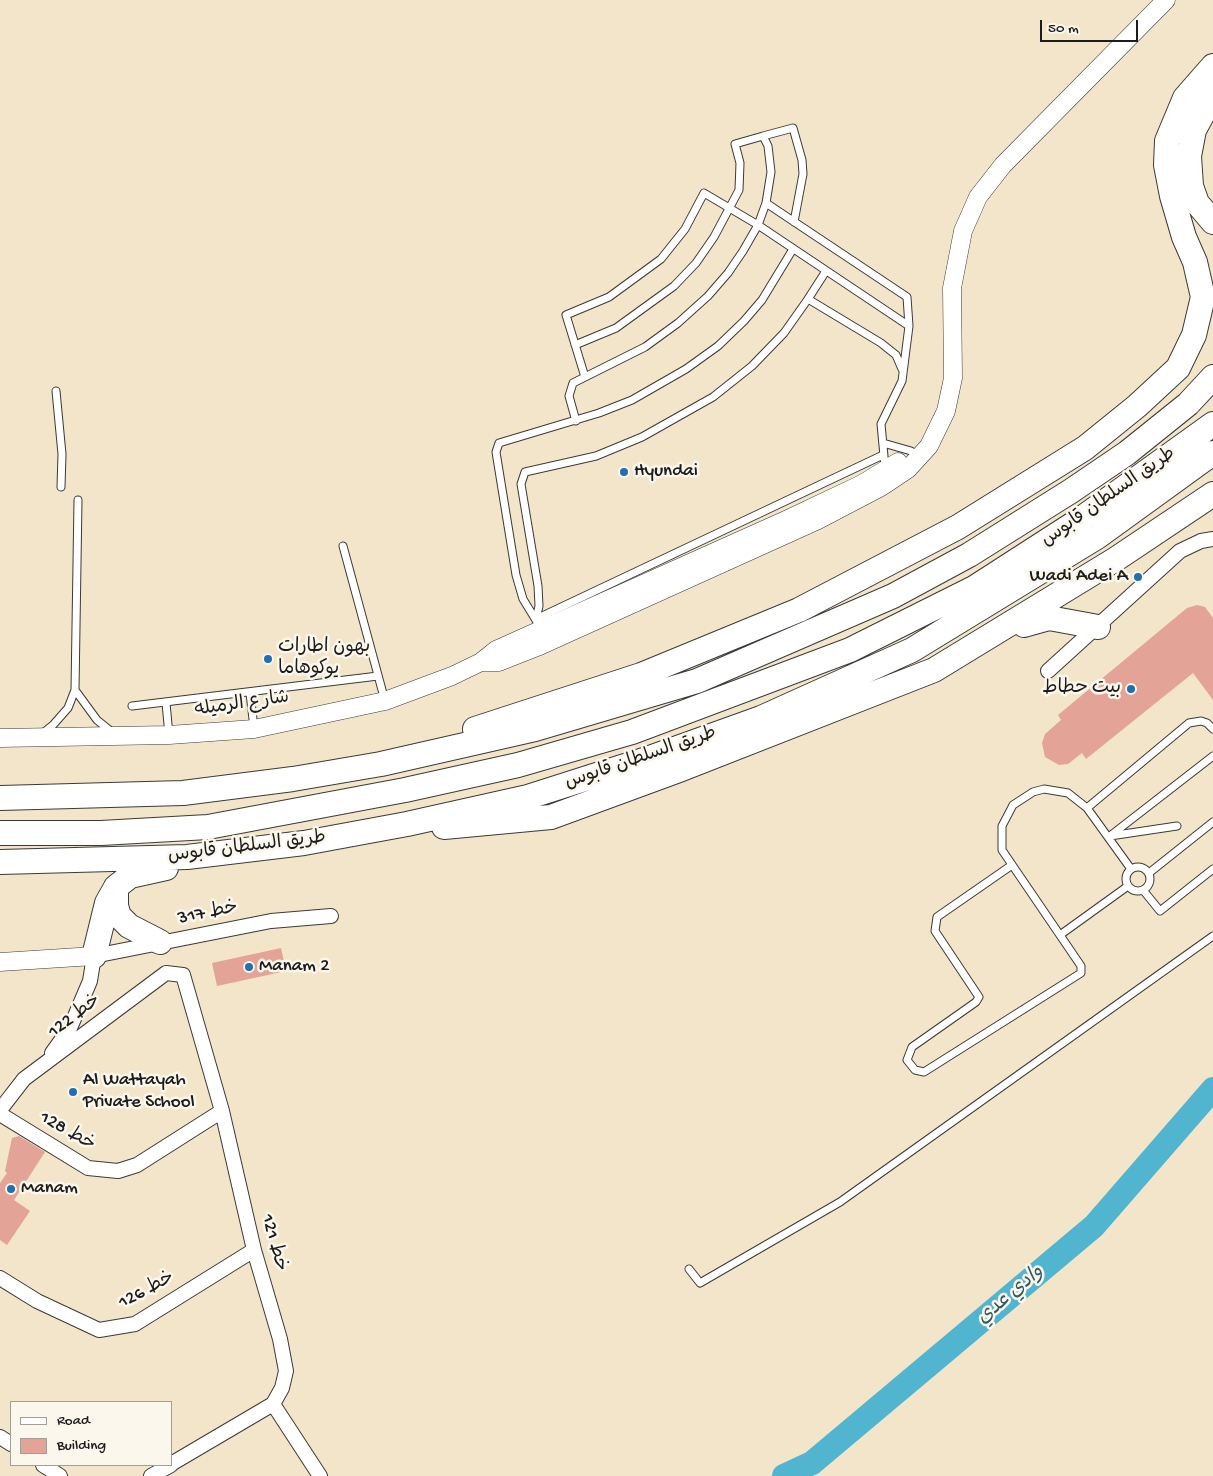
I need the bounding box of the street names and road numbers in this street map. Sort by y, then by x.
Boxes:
street label: طريق السلطان قابوس [1037,443,1181,553]
street label: شارع الرميله [193,687,291,723]
street label: طريق السلطان قابوس [562,722,720,796]
street label: طريق السلطان قابوس [167,827,327,869]
street label: خط 317 [176,897,240,931]
street label: خط 122 [44,990,106,1044]
street label: خط 128 [35,1107,99,1157]
street label: خط 121 [254,1212,292,1274]
street label: خط 126 [115,1267,179,1315]

